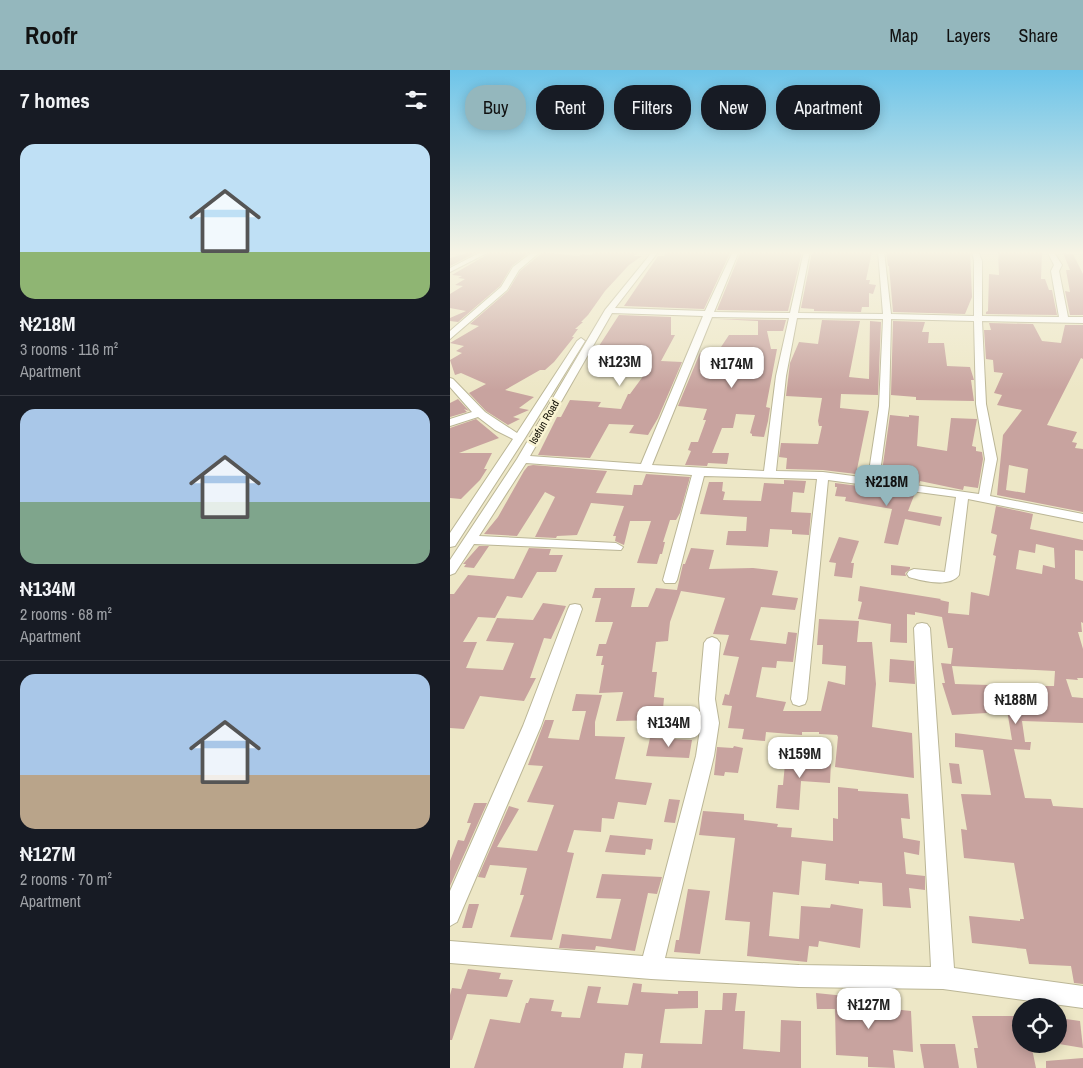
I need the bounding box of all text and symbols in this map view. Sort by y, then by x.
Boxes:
text: Roofr [25,19,77,51]
text: Map [890,23,918,48]
text: Layers [946,23,991,48]
text: Share [1019,23,1058,48]
chip: Buy [465,85,526,130]
chip: Rent [536,85,604,130]
chip: Filters [614,85,691,130]
chip: New [701,85,766,130]
chip: Apartment [776,85,880,130]
text: 7 homes [20,86,90,115]
icon: filters [402,86,430,114]
icon: home [180,176,270,266]
text: ₦218M [20,309,76,338]
text: 3 rooms · 116 m² [20,338,118,360]
pin: ₦123M [585,344,655,387]
pin: ₦174M [697,346,767,389]
text: ₦123M [599,350,641,372]
text: ₦174M [711,352,753,374]
text: Apartment [20,360,81,382]
street label: Isefun Road [526,397,562,447]
icon: home [180,442,270,532]
pin: ₦218M [852,464,922,507]
text: ₦218M [866,470,908,492]
text: ₦134M [20,574,76,603]
text: 2 rooms · 68 m² [20,603,112,625]
text: Apartment [20,625,81,647]
pin: ₦188M [981,682,1051,725]
text: ₦188M [995,688,1037,710]
pin: ₦134M [634,706,704,748]
icon: home [180,707,270,797]
text: ₦134M [648,711,690,733]
pin: ₦159M [765,736,835,779]
text: ₦159M [779,742,821,764]
text: ₦127M [20,839,76,868]
text: 2 rooms · 70 m² [20,868,112,890]
text: Apartment [20,890,81,912]
pin: ₦127M [834,988,904,1030]
text: ₦127M [848,993,890,1015]
map controls [1012,998,1067,1053]
button: locate [1012,998,1067,1053]

